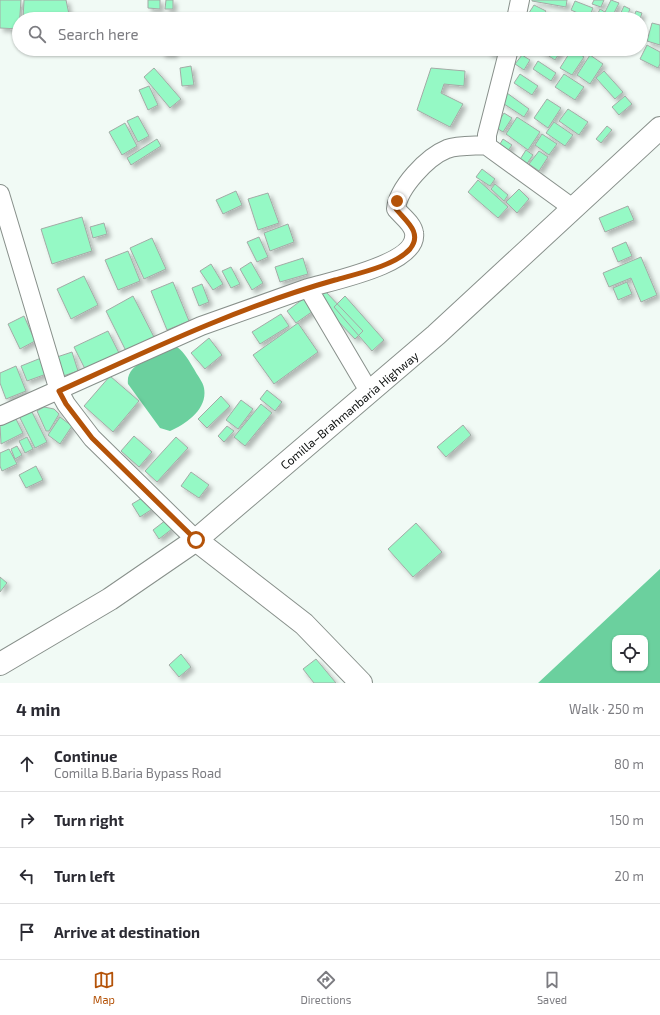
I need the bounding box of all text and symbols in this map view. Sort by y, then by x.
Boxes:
search box [12,12,648,56]
icon: search [26,23,48,45]
text: Search here [58,25,139,43]
route end [388,192,406,210]
street label: Comilla–Brahmanbaria Highway [277,348,421,472]
route start [187,531,205,549]
map controls [612,635,648,671]
button: locate [612,635,648,671]
text: 4 min [16,699,60,719]
text: Walk · 250 m [569,701,644,717]
text: Continue [54,747,117,765]
icon: ahead [16,753,38,775]
text: 80 m [614,756,644,772]
text: Comilla B.Baria Bypass Road [54,765,222,781]
icon: right [16,809,38,831]
text: Turn right [54,811,124,829]
text: 150 m [610,812,644,828]
icon: left [16,865,38,887]
text: Turn left [54,867,115,885]
text: 20 m [615,868,644,884]
icon: arrive [16,921,38,943]
text: Arrive at destination [54,923,200,941]
tab: Map [93,969,115,1006]
tab: Directions [301,969,351,1006]
tab: Saved [537,969,567,1006]

